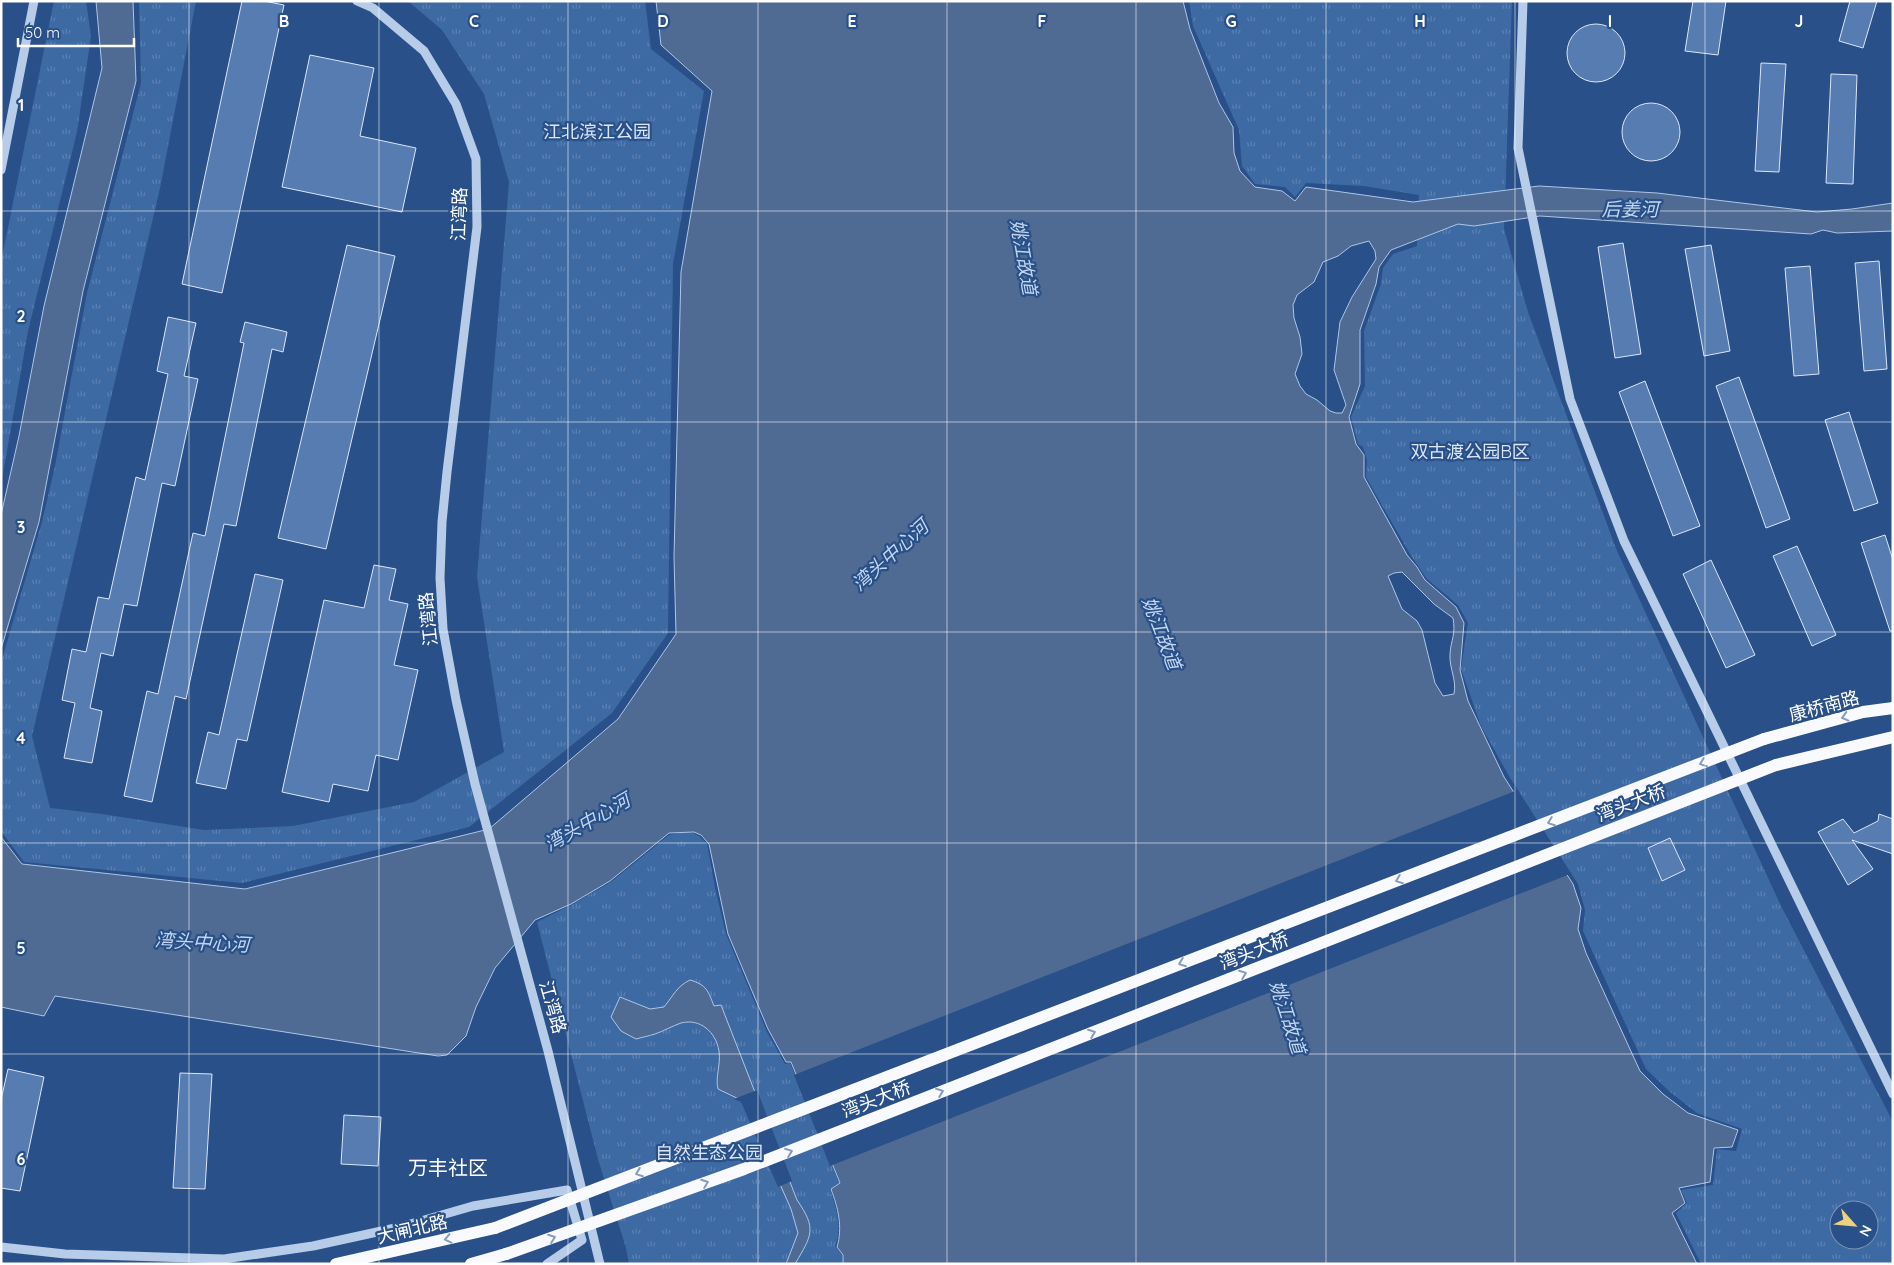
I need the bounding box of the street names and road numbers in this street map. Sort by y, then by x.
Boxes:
street label: 江湾路 [447,187,471,241]
street label: 江湾路 [414,591,442,647]
street label: 康桥南路 [1786,686,1862,726]
street label: 湾头大桥 [1593,779,1669,827]
street label: 湾头大桥 [1216,927,1292,975]
street label: 江湾路 [535,978,571,1036]
street label: 湾头大桥 [838,1075,914,1123]
street label: 大闸北路 [374,1210,450,1248]

